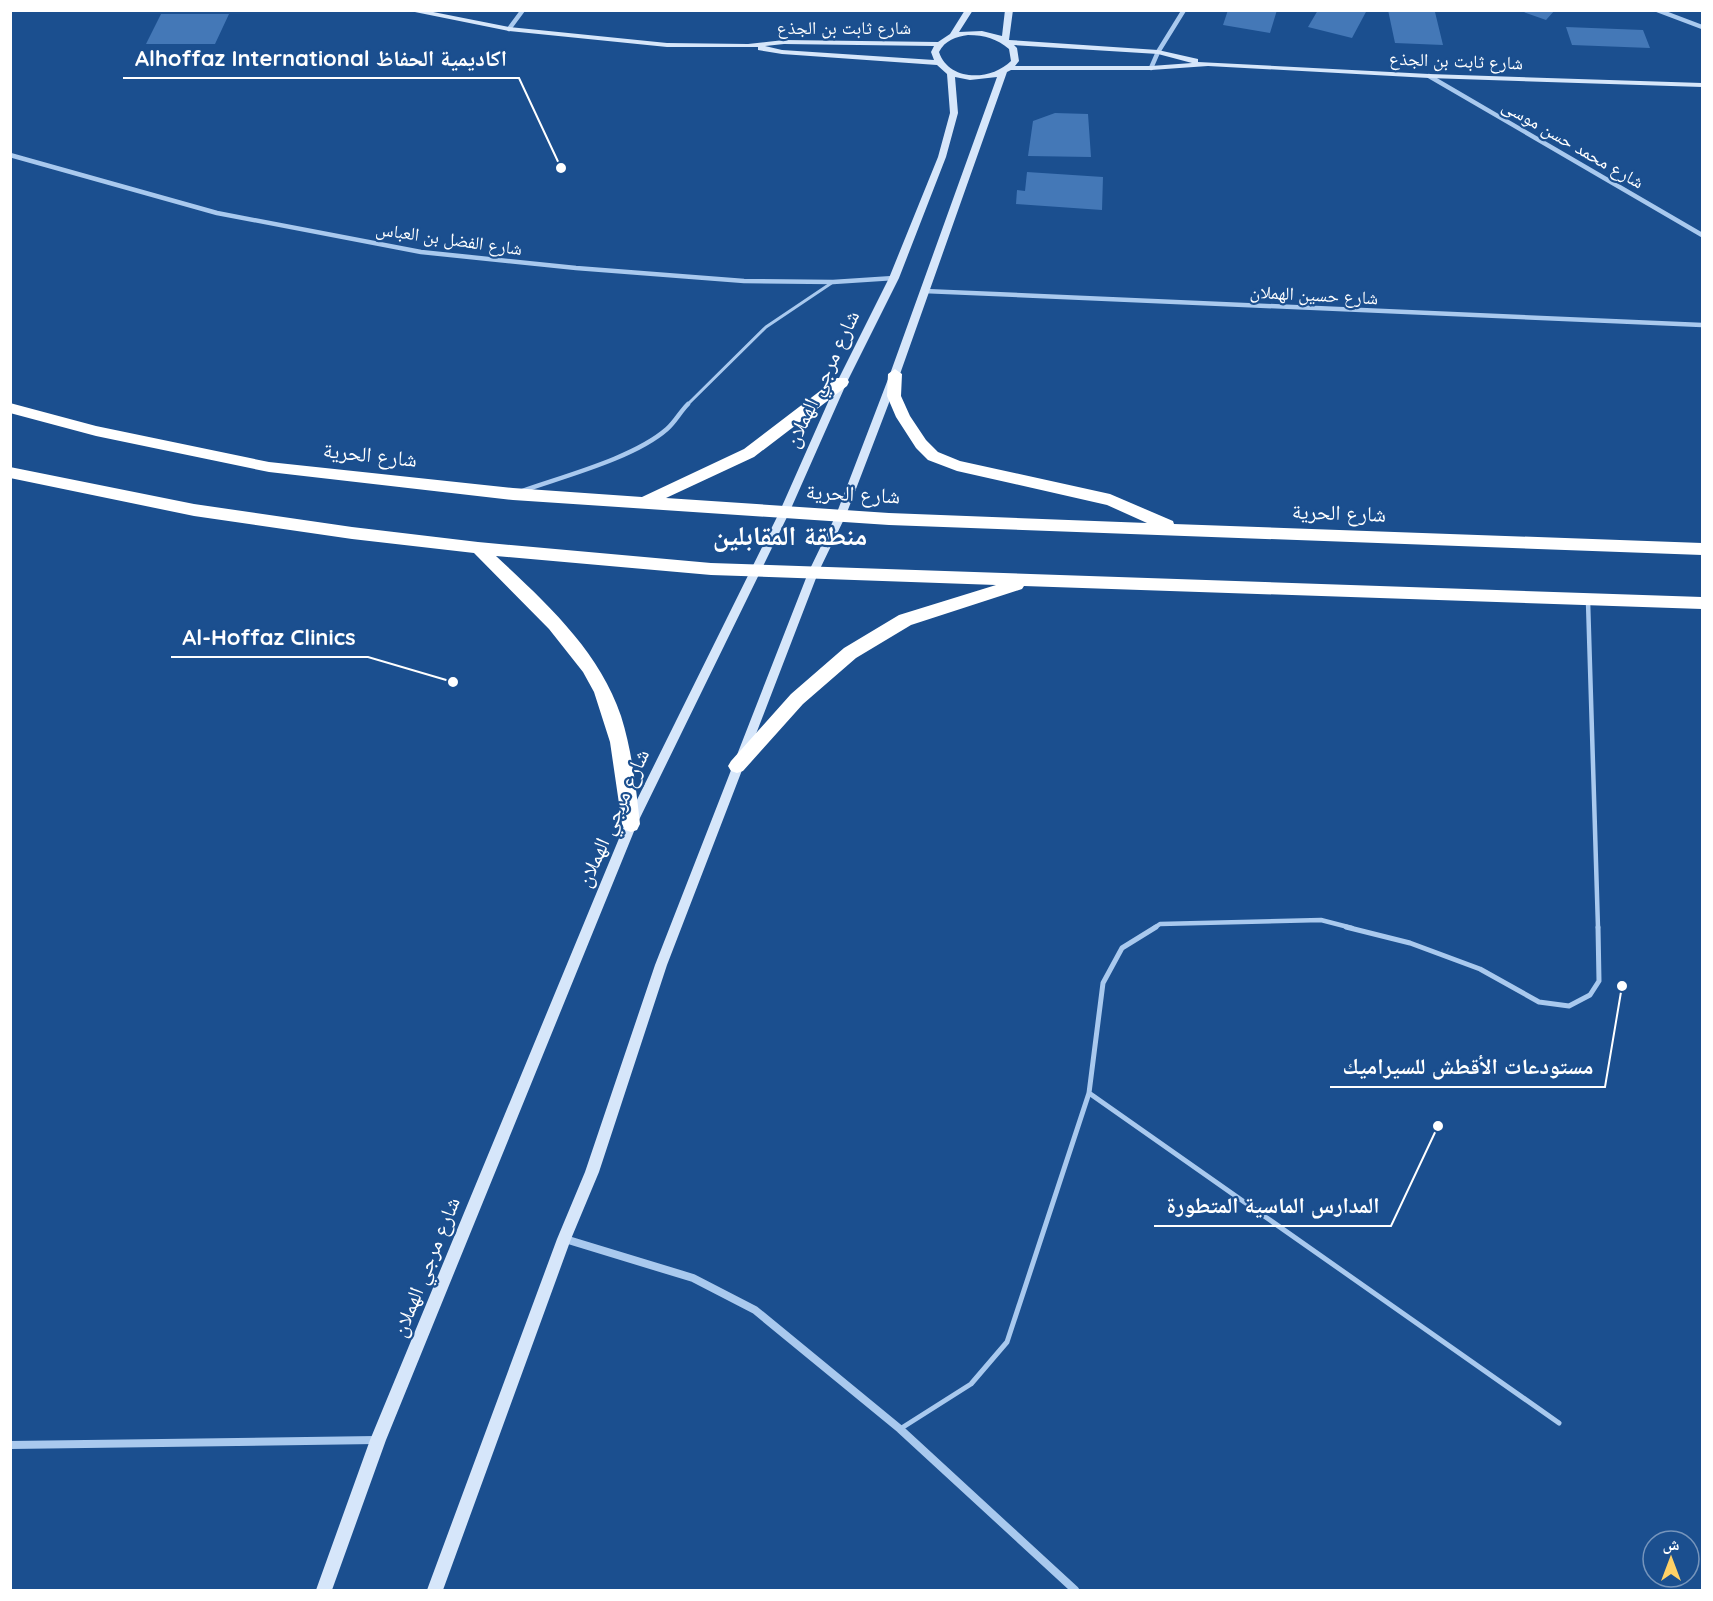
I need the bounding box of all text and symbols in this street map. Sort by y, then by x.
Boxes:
street label: شارع ثابت بن الجذع [777,16,911,39]
callout: Alhoffaz International اكاديمية الحفاظ [123,38,519,78]
text: Alhoffaz International اكاديمية الحفاظ [135,44,507,72]
street label: شارع ثابت بن الجذع [1388,47,1524,74]
street label: شارع محمد حسن موسى [1498,94,1648,193]
street label: شارع الفضل بن العباس [374,217,524,260]
street label: شارع حسين الهملان [1249,280,1379,309]
street label: شارع مرجي الهملان [778,306,868,453]
street label: شارع الحرية [322,436,418,473]
street label: شارع الحرية [805,478,901,509]
street label: شارع الحرية [1291,497,1387,528]
district label: منطقة المقابلين [713,518,867,552]
callout: Al-Hoffaz Clinics [171,617,368,657]
text: Al-Hoffaz Clinics [182,623,356,651]
street label: شارع مرجي الهملان [570,744,658,892]
callout: مستودعات الأقطش للسيراميك [1330,1047,1605,1087]
text: مستودعات الأقطش للسيراميك [1343,1052,1593,1080]
callout: المدارس الماسية المتطورة [1154,1186,1391,1226]
text: المدارس الماسية المتطورة [1167,1191,1379,1219]
street label: شارع مرجي الهملان [385,1193,469,1342]
north arrow [1641,1529,1701,1589]
text: ش [1663,1534,1680,1554]

